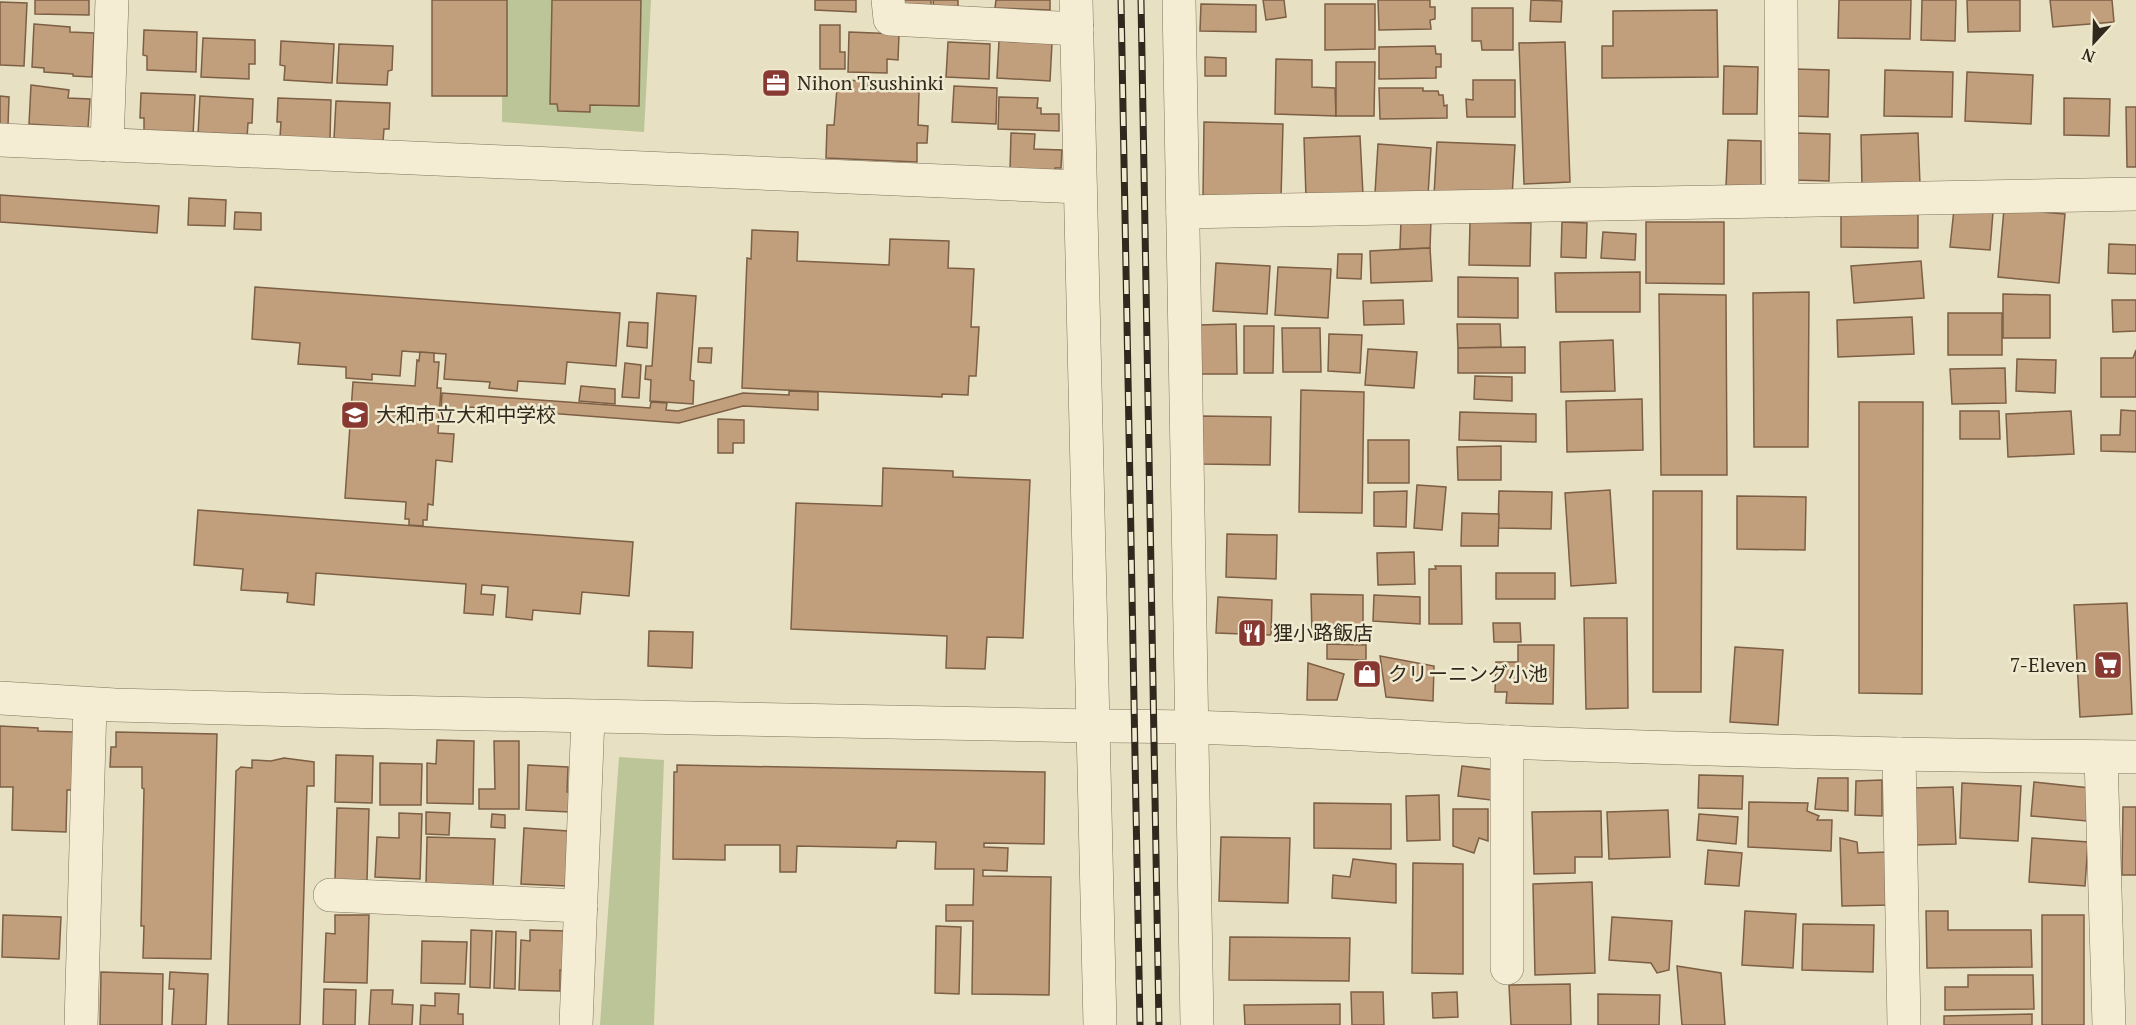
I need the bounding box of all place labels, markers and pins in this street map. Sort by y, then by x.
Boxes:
office icon: Nihon Tsushinki [760,67,792,99]
place label: Nihon Tsushinki [797,69,944,96]
school or university icon: 大和市立大和中学校 [339,399,371,431]
place label: 大和市立大和中学校 [376,401,556,428]
restaurant icon: 狸小路飯店 [1236,617,1268,649]
place label: 狸小路飯店 [1273,619,1373,646]
supermarket icon: 7-Eleven [2092,649,2124,681]
place label: 7-Eleven [2010,651,2087,678]
shop icon: クリーニング小池 [1351,658,1383,690]
place label: クリーニング小池 [1388,660,1548,687]

